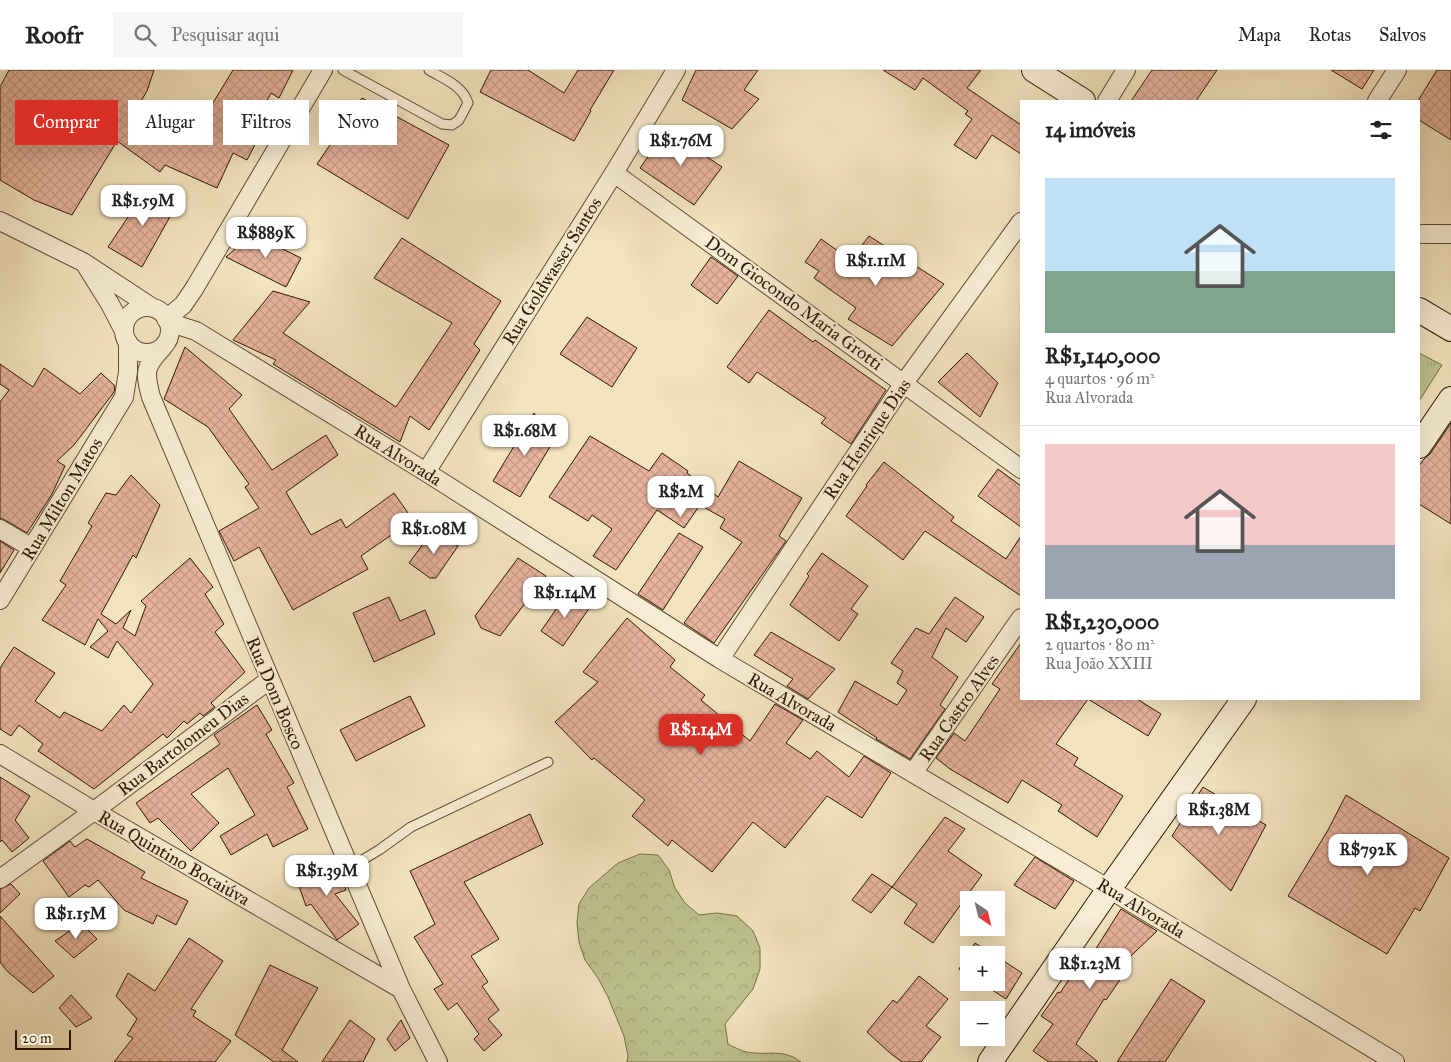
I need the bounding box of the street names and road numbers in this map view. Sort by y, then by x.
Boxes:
street label: Rua Goldwasser Santos [498,193,606,349]
street label: Dom Giocondo Maria Grotti [701,231,887,375]
street label: Rua Henrique Dias [819,375,916,504]
street label: Rua Alvorada [350,419,446,491]
street label: Rua Milton Matos [17,434,107,564]
street label: Rua Dom Bosco [241,633,309,753]
street label: Rua Castro Alves [914,650,1004,766]
street label: Rua Alvorada [744,668,841,736]
street label: Rua Bartolomeu Dias [113,687,253,801]
street label: Rua Quintino Bocaiúva [94,806,254,911]
street label: Rua Alvorada [1093,873,1189,943]

